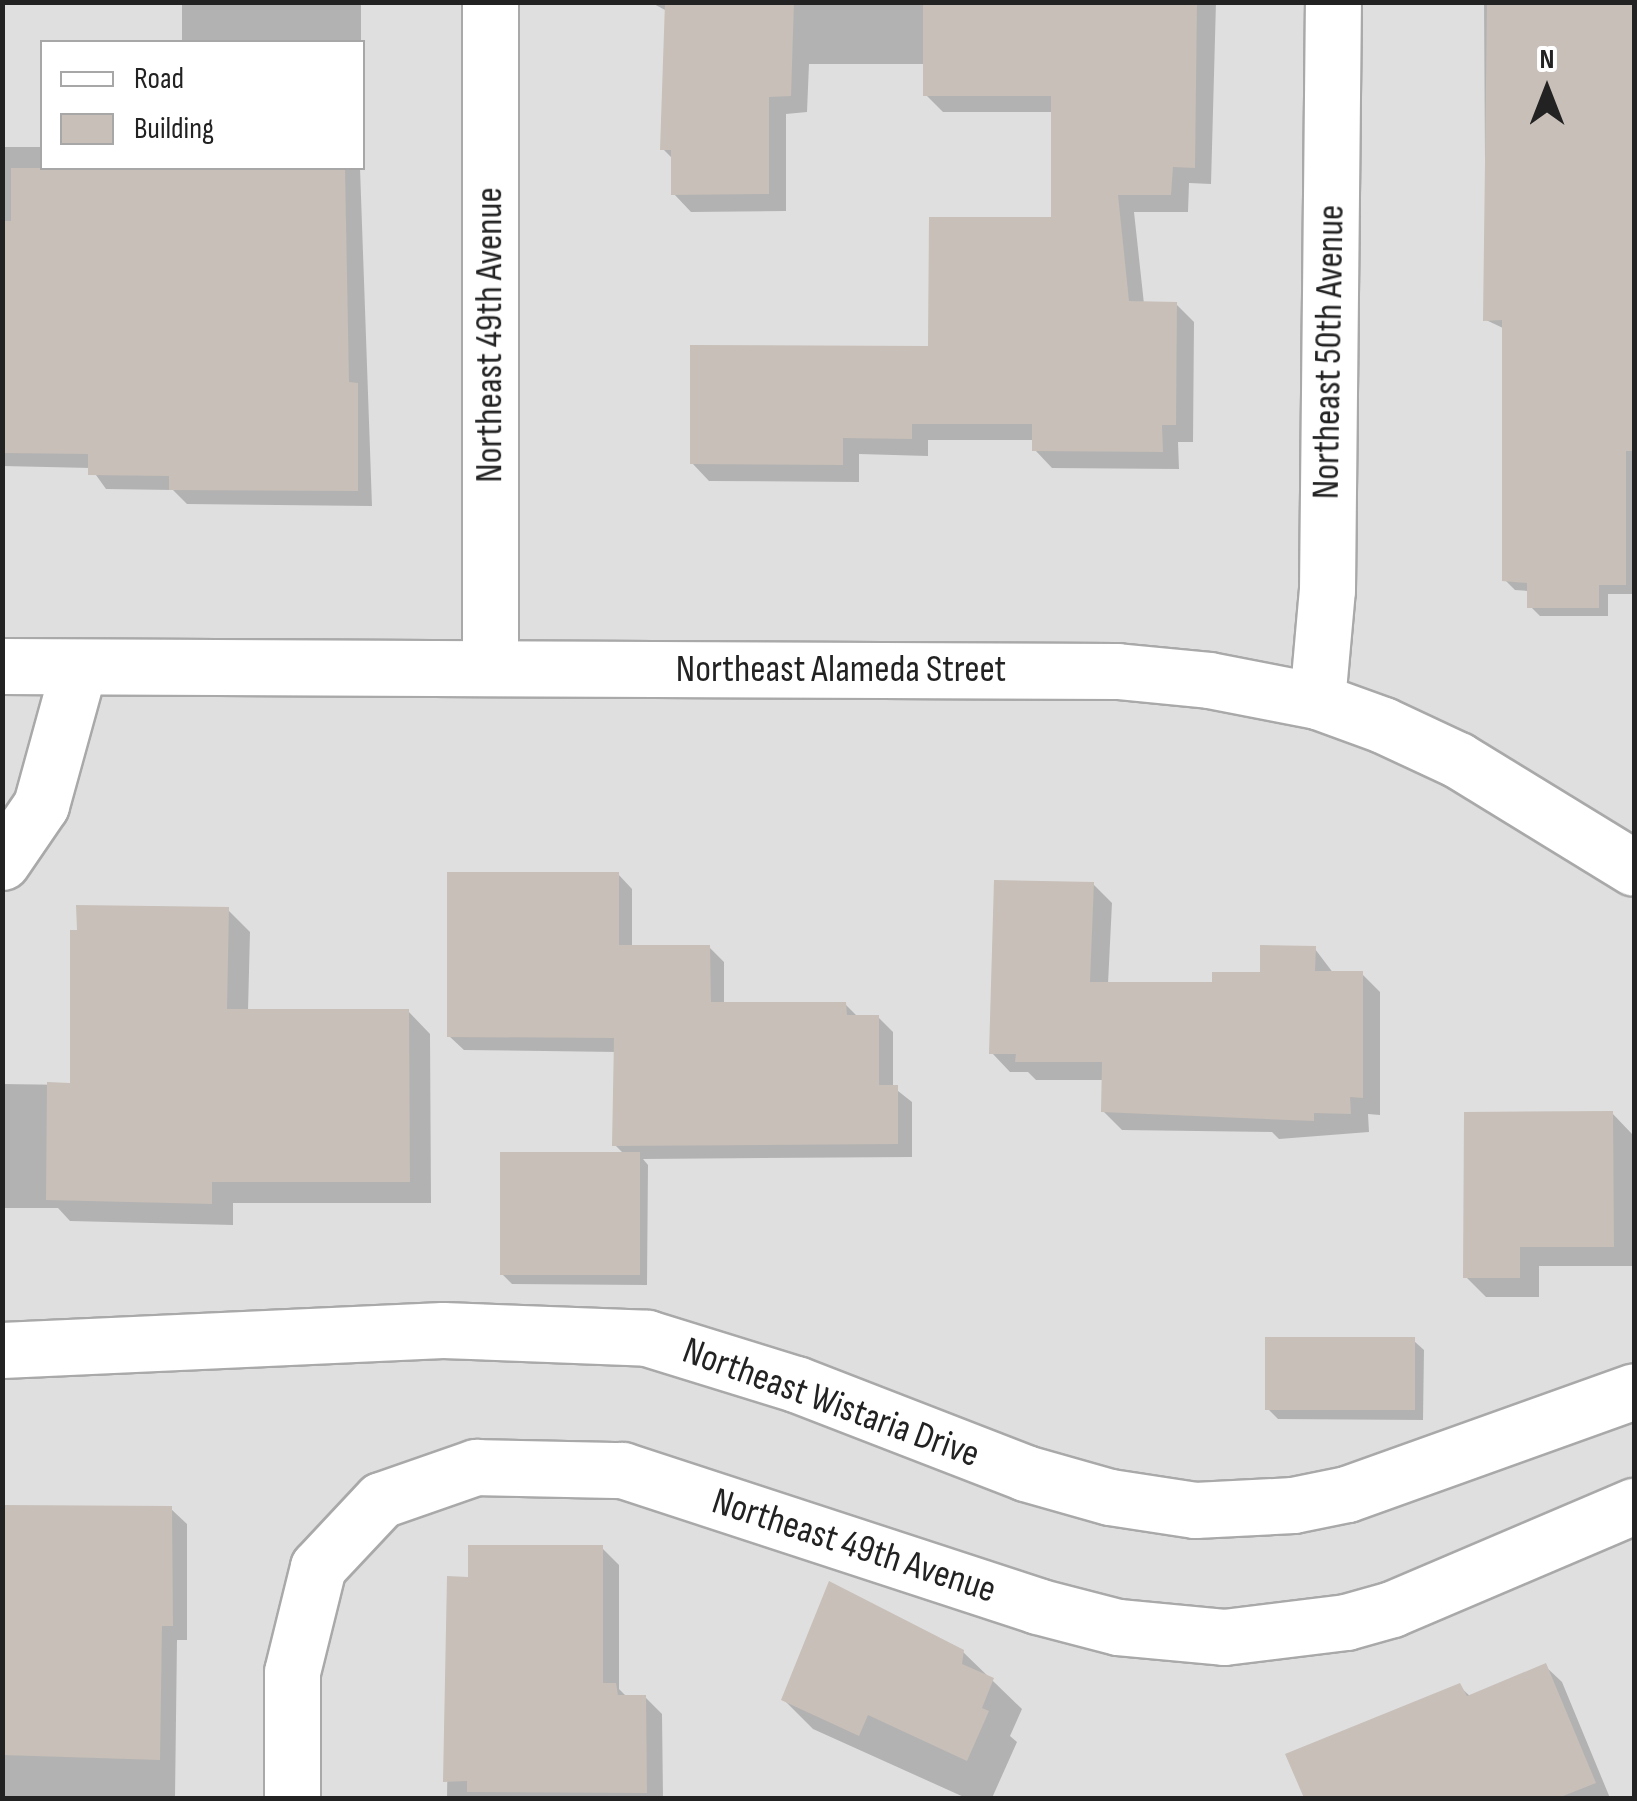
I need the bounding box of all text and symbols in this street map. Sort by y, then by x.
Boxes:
legend [40,40,365,170]
north arrow [1497,40,1597,140]
text: N [1540,43,1554,76]
text: Road [134,61,184,97]
text: Building [134,111,214,147]
street label: Northeast 49th Avenue [467,187,513,483]
street label: Northeast 50th Avenue [1304,204,1354,500]
street label: Northeast Alameda Street [676,647,1006,693]
street label: Northeast Wistaria Drive [677,1328,985,1478]
street label: Northeast 49th Avenue [706,1479,1002,1613]

